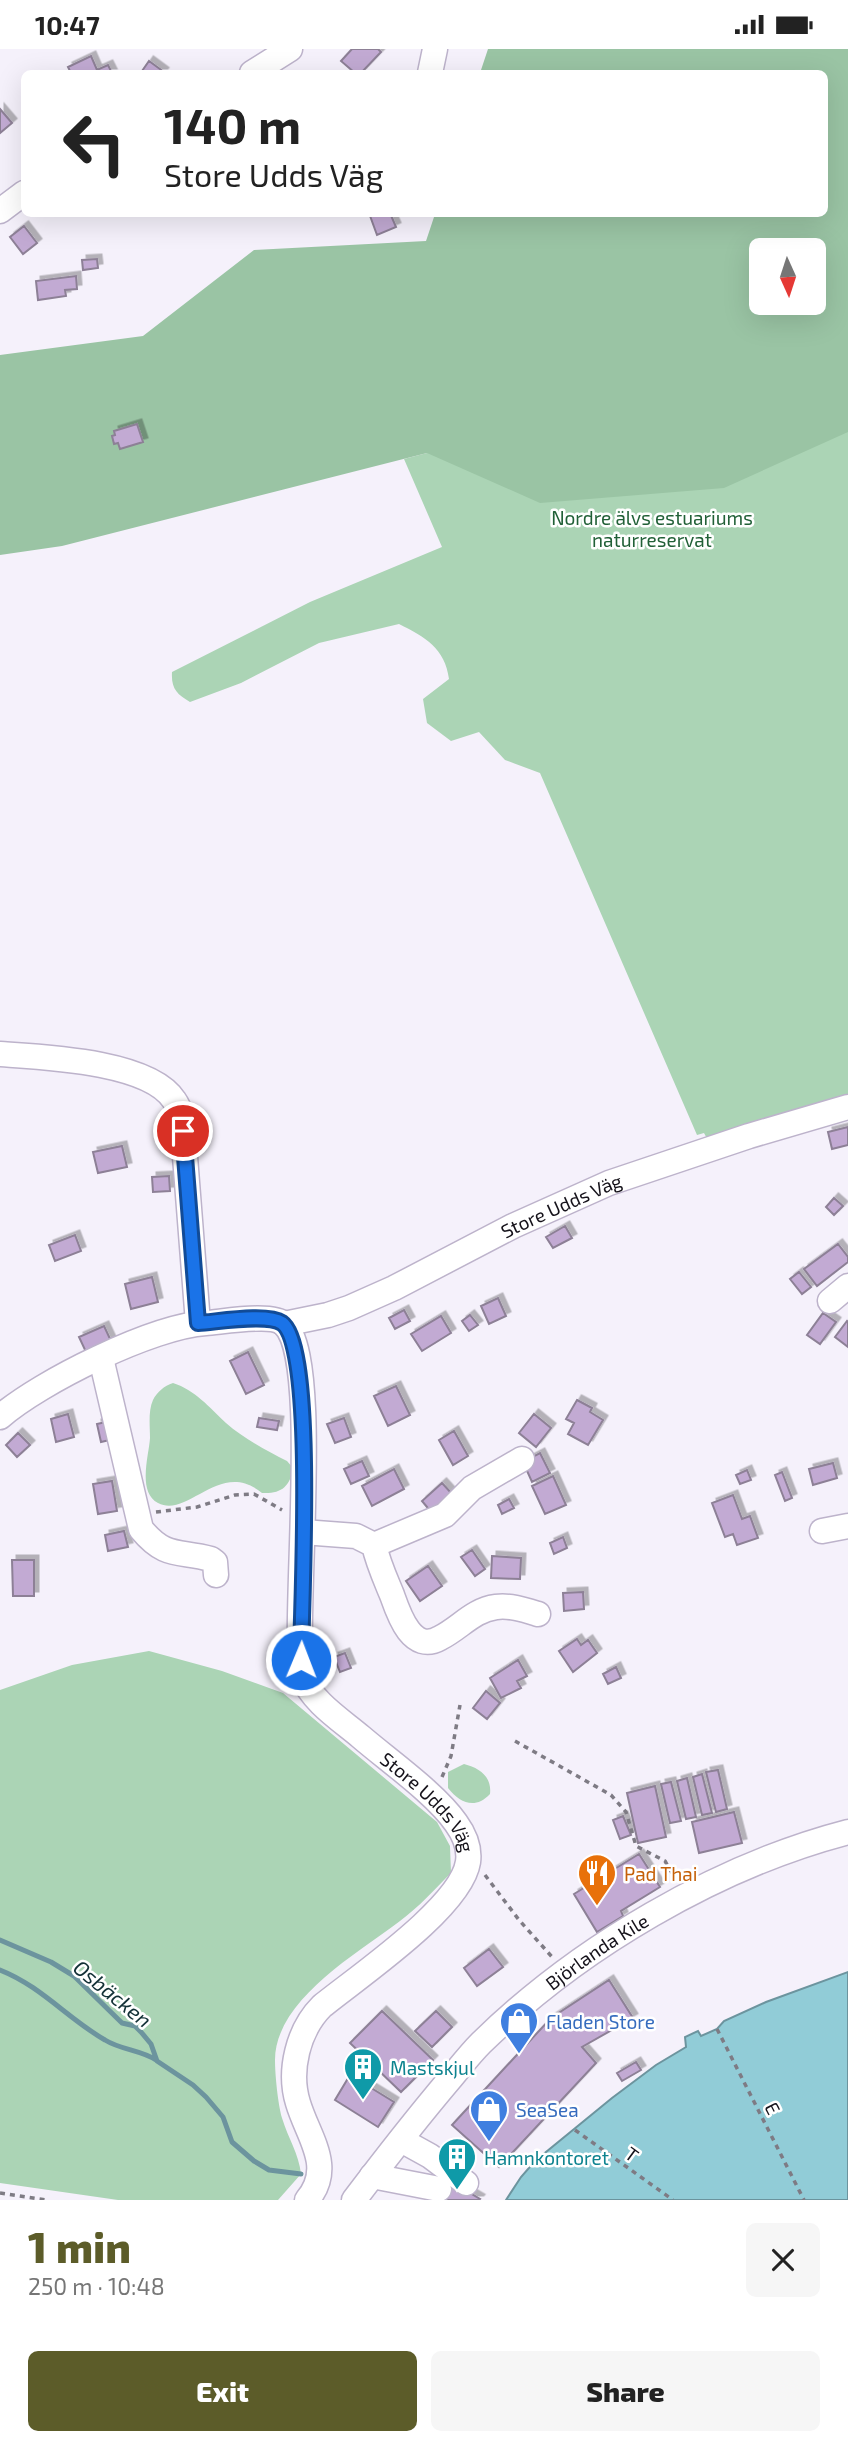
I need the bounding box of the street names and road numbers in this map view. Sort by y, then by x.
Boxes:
street label: Store Udds Väg [496,1168,625,1242]
street label: Store Udds Väg [376,1747,480,1854]
street label: Björlanda Kile [540,1908,652,1994]
street label: E [760,2098,786,2118]
street label: T [621,2141,643,2167]

